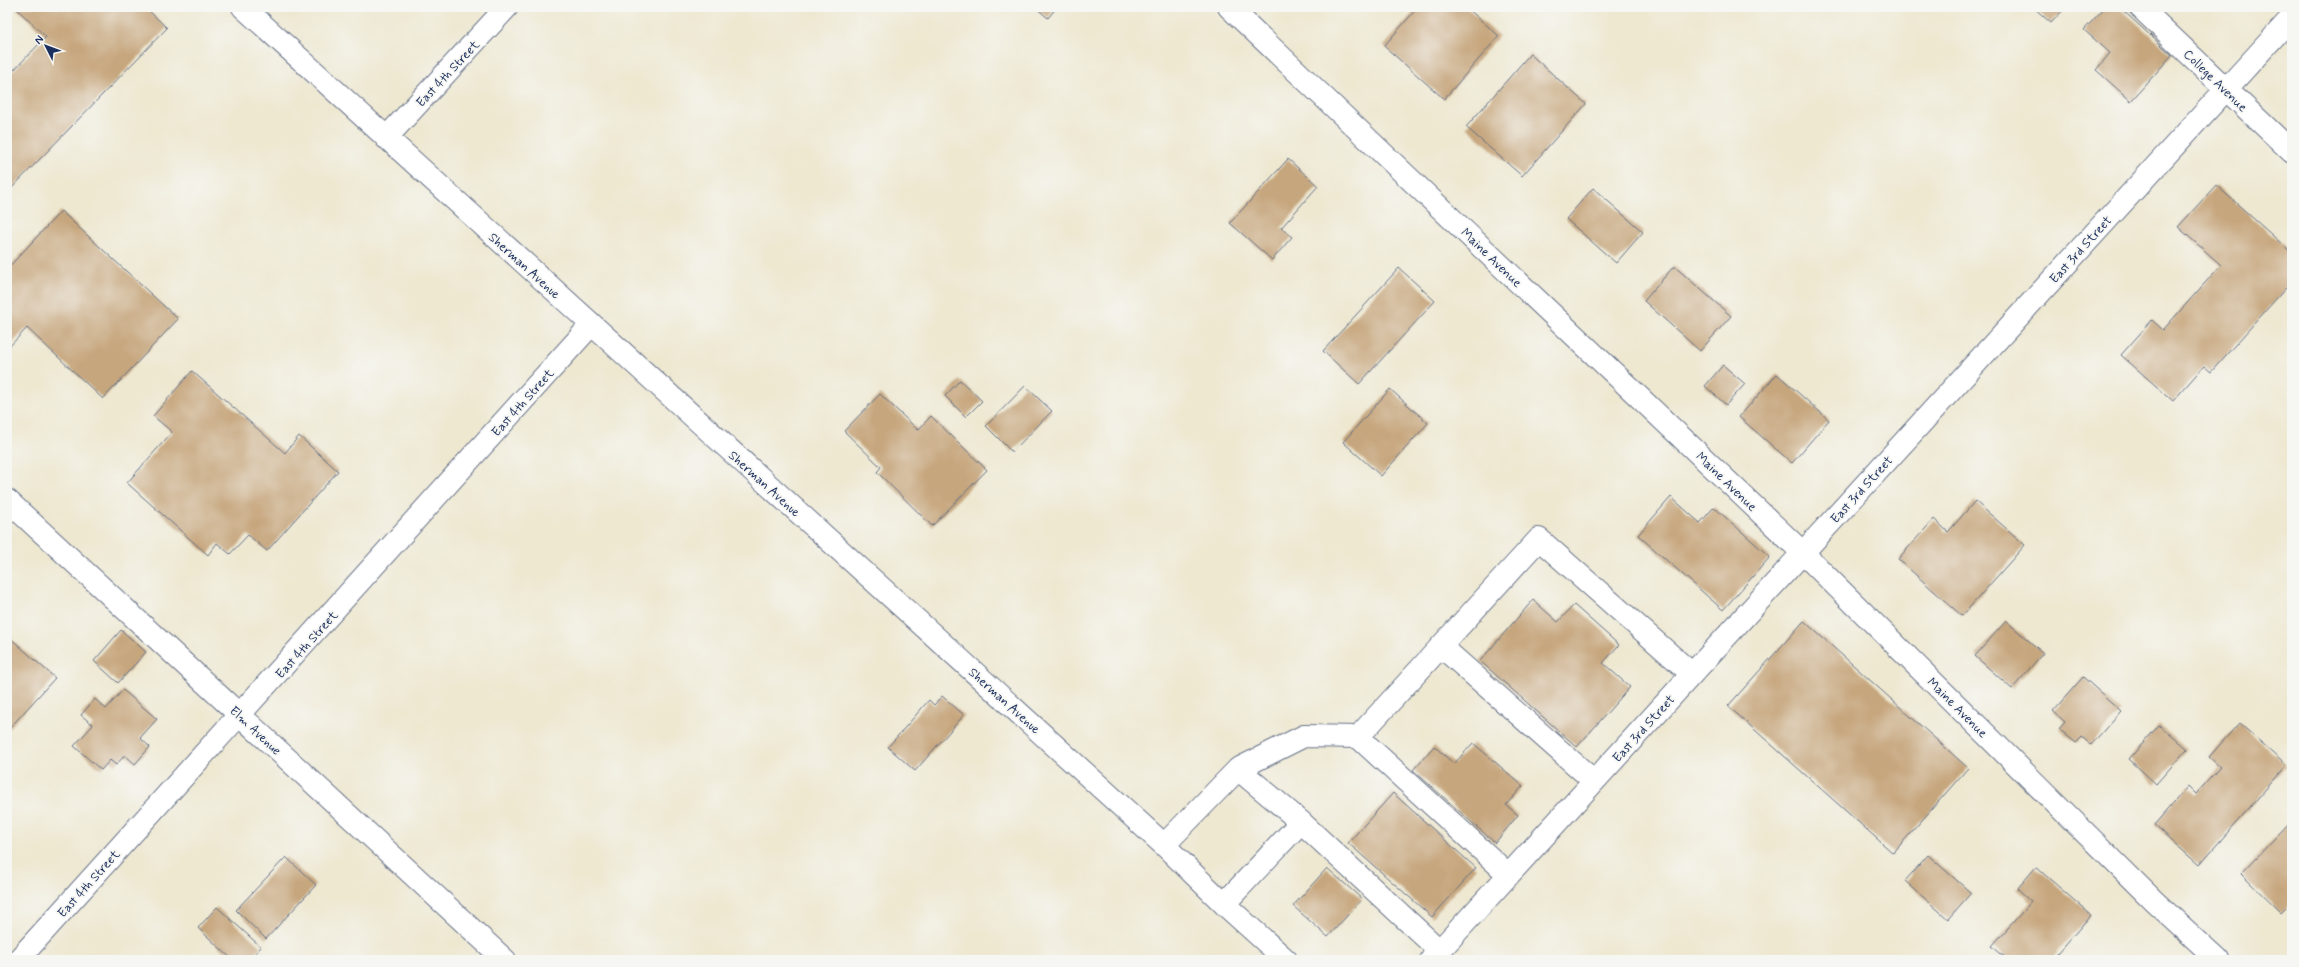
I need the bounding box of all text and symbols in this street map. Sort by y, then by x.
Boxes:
north arrow [26,26,66,66]
text: N [32,33,47,47]
street label: East 4th Street [413,37,484,111]
street label: College Avenue [2179,46,2251,116]
street label: East 3rd Street [2046,213,2116,287]
street label: Maine Avenue [1457,225,1525,292]
street label: Sherman Avenue [484,229,564,303]
street label: East 4th Street [488,365,558,441]
street label: Sherman Avenue [724,447,804,521]
street label: Maine Avenue [1692,449,1760,516]
street label: East 3rd Street [1827,453,1897,527]
street label: East 4th Street [272,607,342,683]
street label: Sherman Avenue [964,664,1044,738]
street label: Maine Avenue [1923,674,1991,742]
street label: East 3rd Street [1609,692,1679,766]
street label: Elm Avenue [225,703,285,759]
street label: East 4th Street [54,846,124,922]

